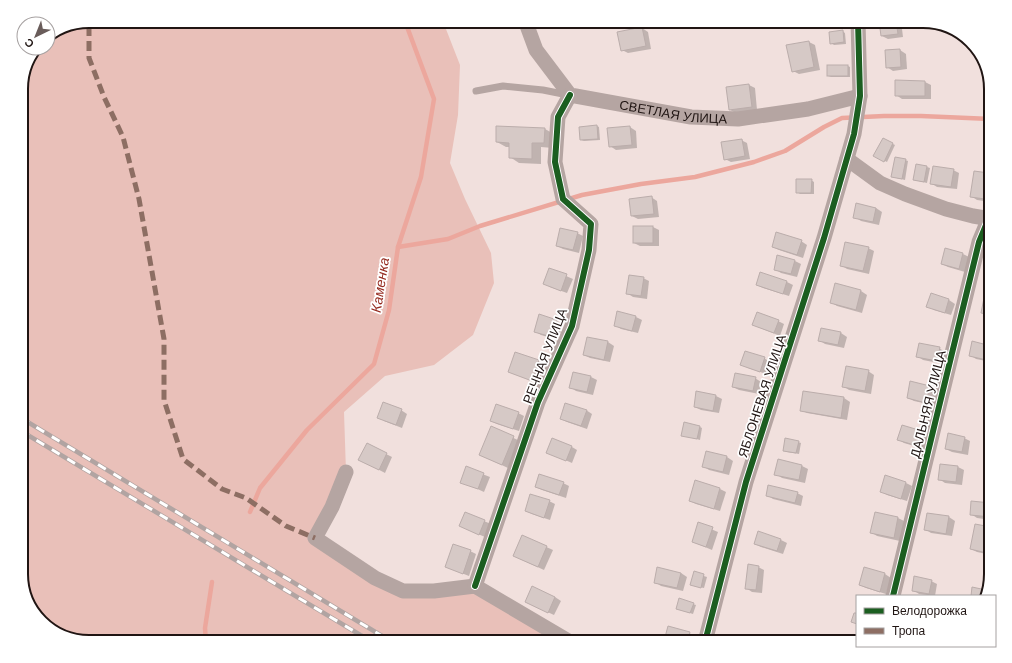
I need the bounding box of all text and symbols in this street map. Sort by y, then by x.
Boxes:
north arrow [16,16,56,56]
text: С [21,35,37,51]
street label: СВЕТЛАЯ УЛИЦА [618,96,728,127]
water label: Каменка [367,256,393,314]
street label: РЕЧНАЯ УЛИЦА [519,306,571,406]
street label: ЯБЛОНЕВАЯ УЛИЦА [734,332,790,460]
street label: ДАЛЬНЯЯ УЛИЦА [906,348,950,460]
legend [856,595,996,647]
text: Велодорожка [892,603,967,619]
text: Тропа [892,623,926,639]

